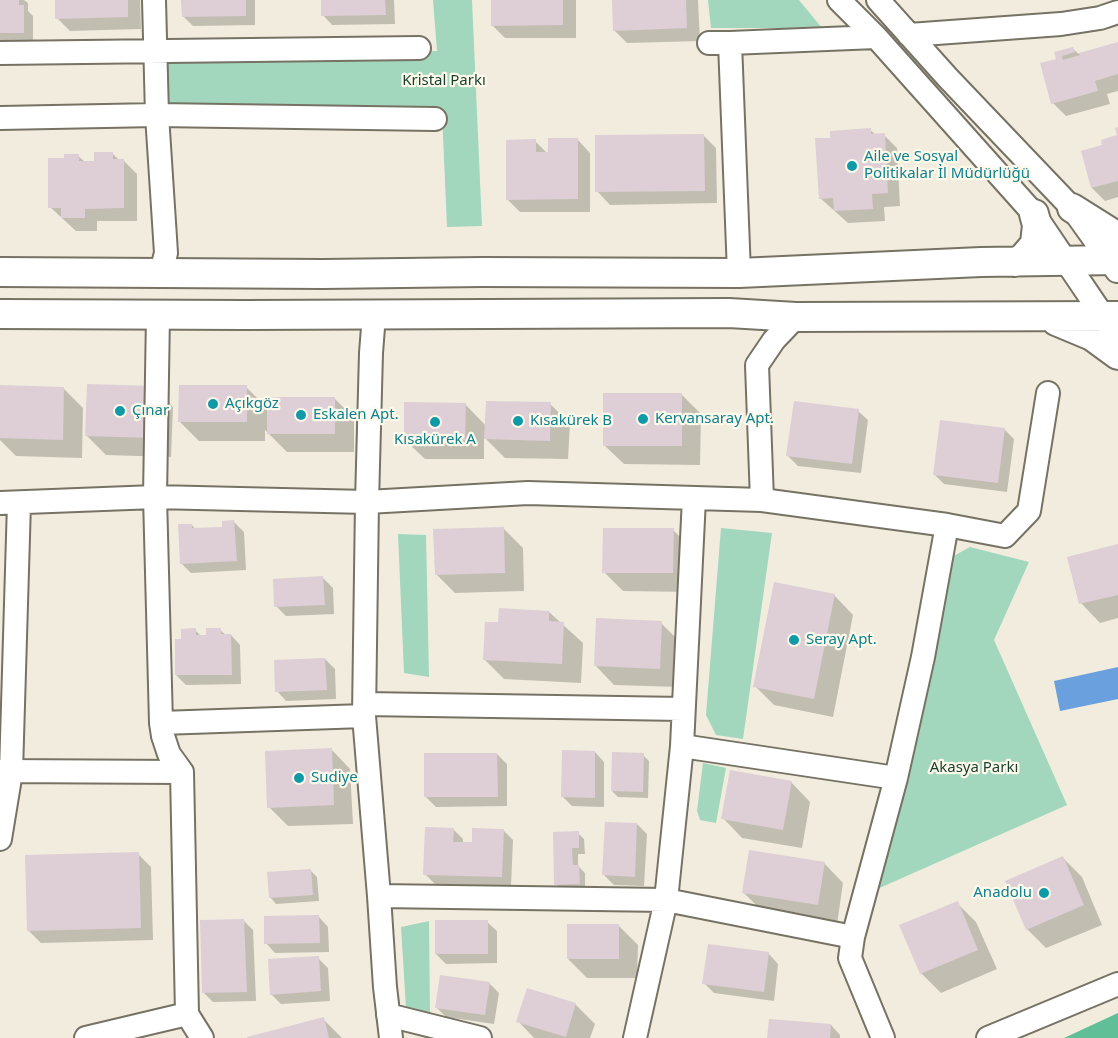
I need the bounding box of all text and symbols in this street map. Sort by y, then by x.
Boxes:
park label: Kristal Parkı [402,72,486,90]
place label: Aile ve Sosyal Politikalar İl Müdürlüğü [864,148,1030,183]
marker: Aile ve Sosyal Politikalar İl Müdürlüğü [845,159,859,173]
place label: Açıkgöz [225,395,279,413]
marker: Açıkgöz [206,397,220,411]
place label: Çınar [132,402,169,420]
marker: Çınar [113,404,127,418]
place label: Eskalen Apt. [313,406,399,424]
marker: Eskalen Apt. [294,408,308,422]
place label: Kervansaray Apt. [655,410,774,428]
place label: Kısakürek B [530,412,612,430]
marker: Kervansaray Apt. [636,412,650,426]
marker: Kısakürek B [511,414,525,428]
marker: Kısakürek A [428,415,442,429]
place label: Kısakürek A [394,431,476,449]
place label: Seray Apt. [806,631,877,649]
marker: Seray Apt. [787,633,801,647]
park label: Akasya Parkı [930,759,1018,777]
place label: Sudiye [311,769,358,787]
marker: Sudiye [292,771,306,785]
place label: Anadolu [973,884,1032,902]
marker: Anadolu [1037,886,1051,900]

